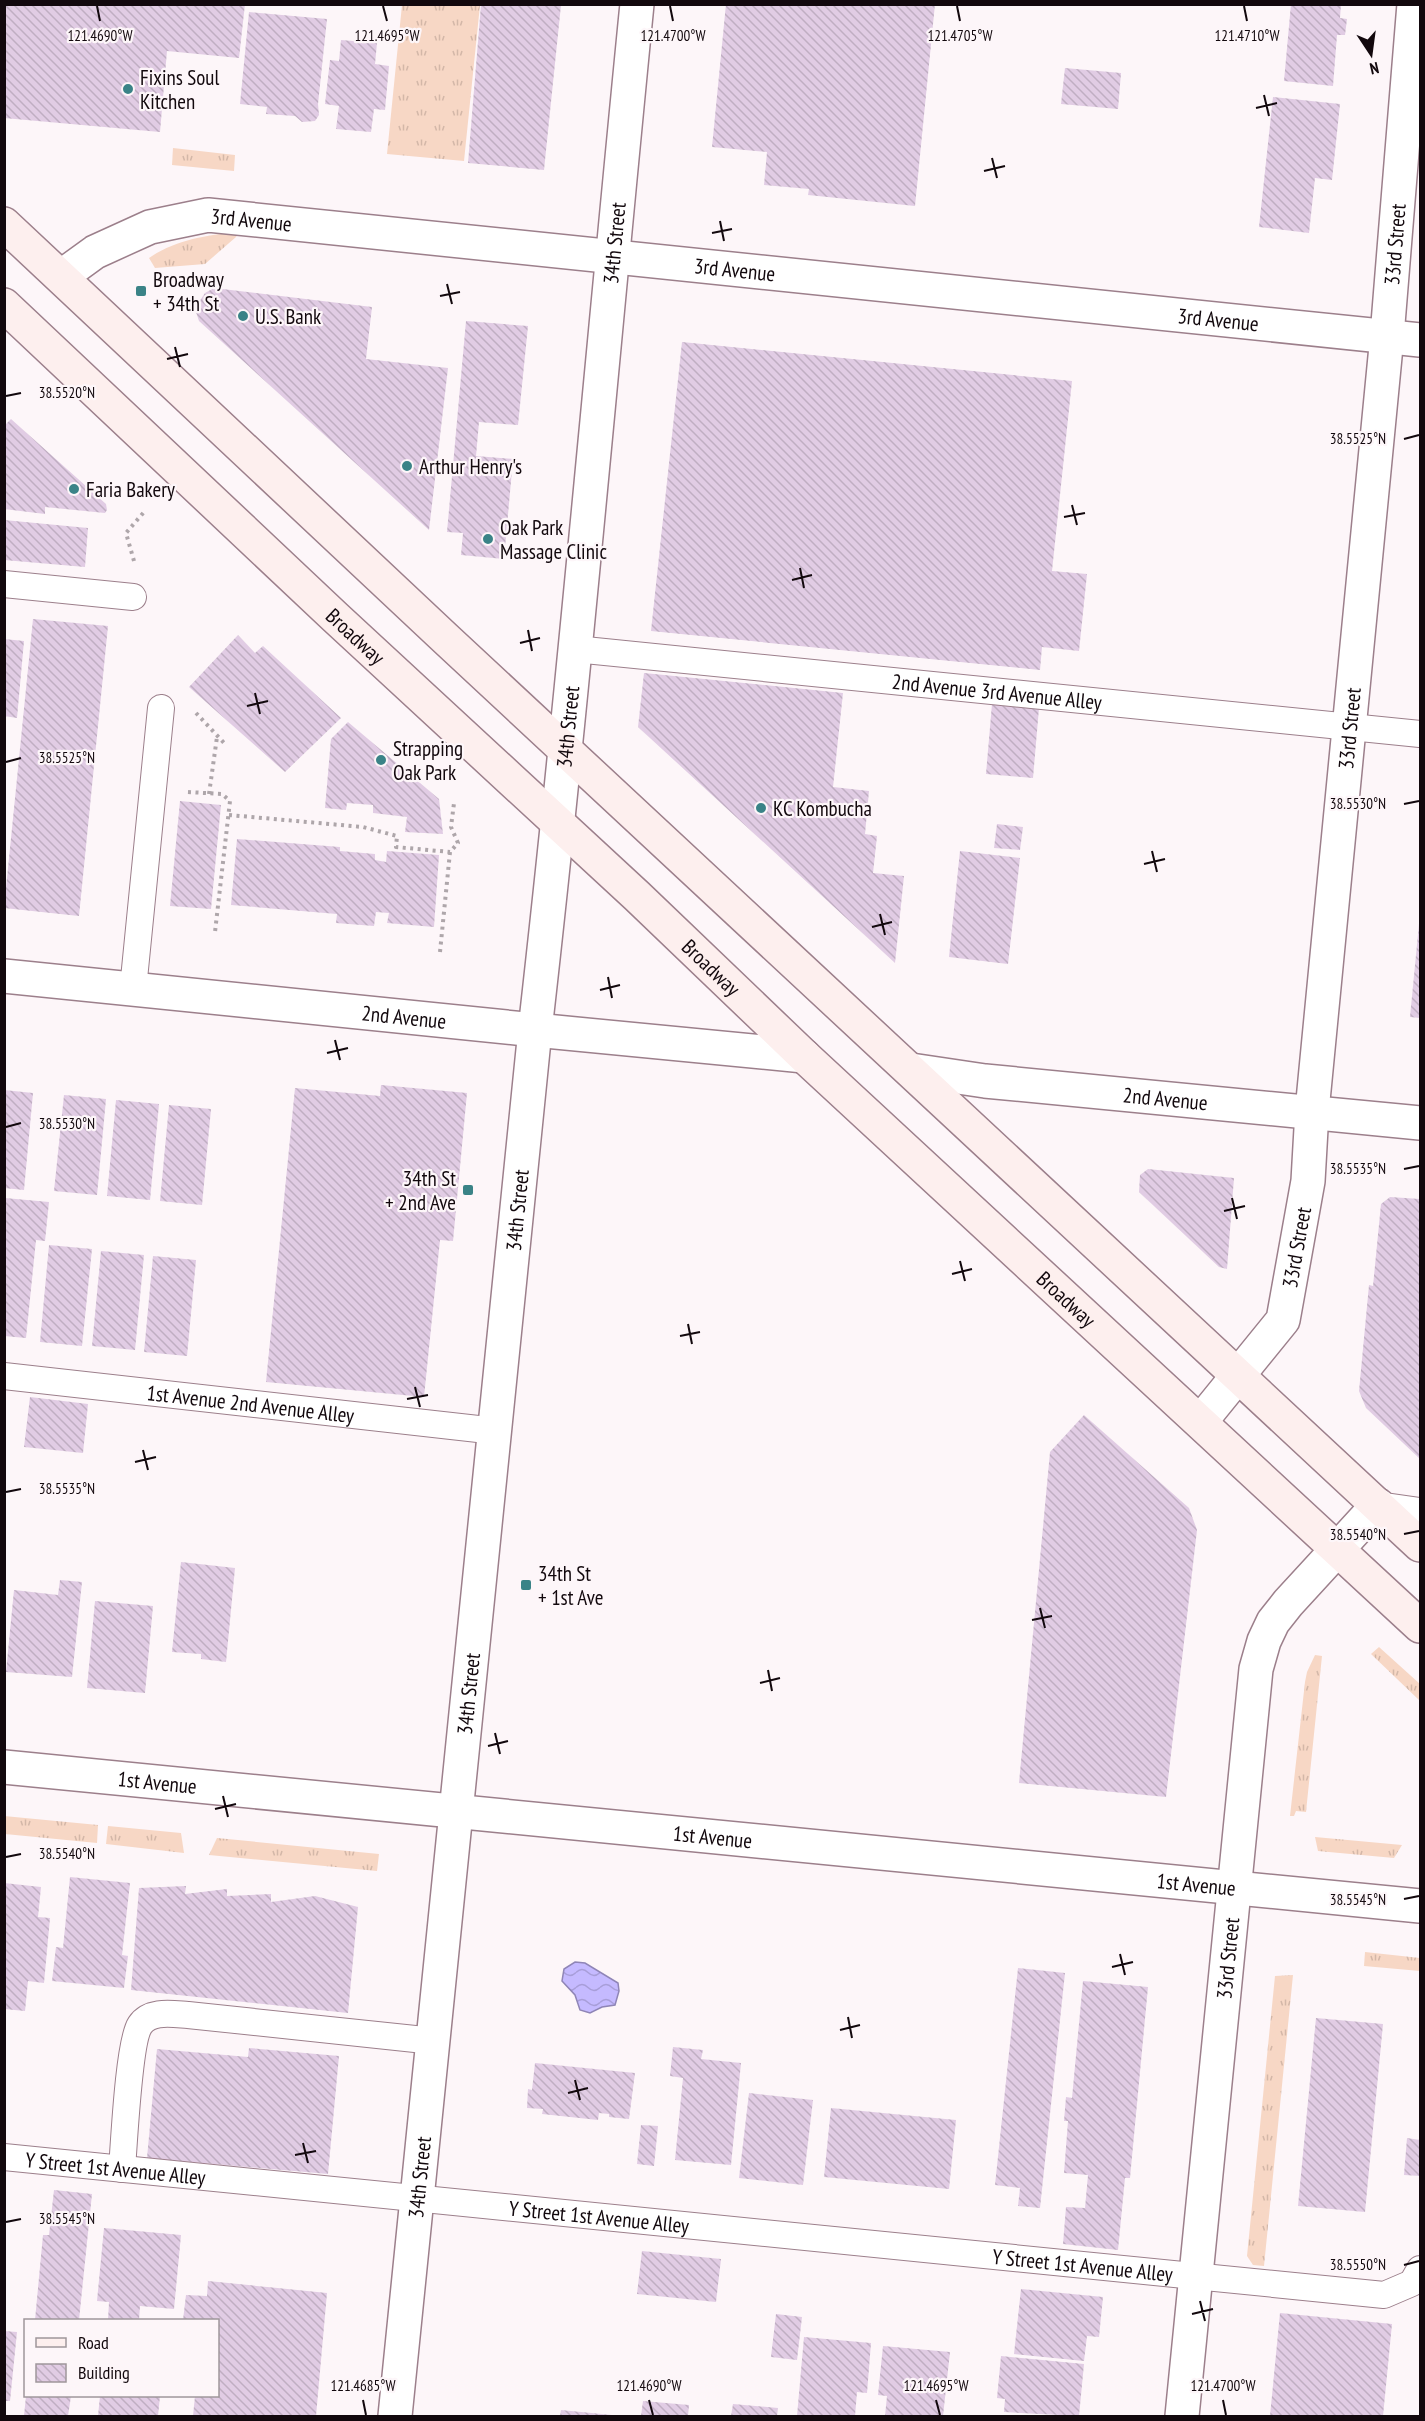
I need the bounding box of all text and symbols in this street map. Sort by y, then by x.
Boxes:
north arrow [1341,24,1401,84]
text: 121.4690°W [67,26,133,45]
text: 121.4695°W [354,26,420,45]
text: 121.4700°W [640,26,706,45]
text: 121.4705°W [927,26,993,45]
text: 121.4710°W [1214,26,1280,45]
text: N [1368,58,1381,79]
place label: Fixins Soul Kitchen [140,64,219,115]
marker: Fixins Soul Kitchen [121,82,135,96]
street label: 34th Street [597,201,631,285]
street label: 3rd Avenue [209,202,293,237]
street label: 33rd Street [1378,202,1411,286]
street label: 3rd Avenue [693,252,777,287]
place label: Broadway + 34th St [153,266,224,317]
marker: Broadway + 34th St [134,284,148,298]
street label: 3rd Avenue [1176,302,1260,337]
place label: U.S. Bank [255,303,321,330]
marker: U.S. Bank [236,309,250,323]
text: 38.5520°N [39,383,95,402]
text: 38.5525°N [1330,429,1386,448]
place label: Arthur Henry's [419,453,522,480]
marker: Arthur Henry's [400,459,414,473]
place label: Faria Bakery [86,476,175,503]
marker: Faria Bakery [67,482,81,496]
place label: Oak Park Massage Clinic [500,514,607,565]
marker: Oak Park Massage Clinic [481,532,495,546]
street label: Broadway [320,602,391,670]
street label: 2nd Avenue 3rd Avenue Alley [891,667,1103,715]
street label: 34th Street [550,684,585,769]
street label: 33rd Street [1332,686,1366,770]
place label: Strapping Oak Park [393,735,463,786]
text: 38.5525°N [39,748,95,767]
marker: Strapping Oak Park [374,753,388,767]
text: 38.5530°N [1330,794,1386,813]
place label: KC Kombucha [773,795,872,822]
marker: KC Kombucha [754,801,768,815]
street label: Broadway [676,933,746,1002]
street label: 2nd Avenue [360,999,448,1034]
street label: 2nd Avenue [1122,1081,1209,1116]
text: 38.5530°N [39,1114,95,1133]
text: 38.5535°N [1330,1159,1386,1178]
place label: 34th St + 2nd Ave [385,1165,456,1216]
street label: 34th Street [499,1168,534,1252]
marker: 34th St + 2nd Ave [461,1183,475,1197]
street label: 33rd Street [1276,1204,1317,1290]
street label: Broadway [1031,1265,1102,1333]
street label: 1st Avenue 2nd Avenue Alley [145,1379,356,1429]
text: 38.5535°N [39,1479,95,1498]
text: 38.5540°N [1330,1525,1386,1544]
place label: 34th St + 1st Ave [538,1560,603,1611]
marker: 34th St + 1st Ave [519,1578,533,1592]
street label: 34th Street [450,1651,486,1736]
street label: 1st Avenue [116,1765,198,1799]
street label: 1st Avenue [672,1819,753,1854]
text: 38.5540°N [39,1844,95,1863]
street label: 1st Avenue [1155,1867,1237,1901]
text: 38.5545°N [1330,1890,1386,1909]
street label: 33rd Street [1210,1916,1245,2000]
street label: 34th Street [402,2135,437,2219]
street label: Y Street 1st Avenue Alley [24,2146,207,2191]
street label: Y Street 1st Avenue Alley [508,2194,690,2239]
text: 38.5545°N [39,2209,95,2228]
street label: Y Street 1st Avenue Alley [991,2242,1174,2287]
text: 38.5550°N [1330,2255,1386,2274]
legend [24,2319,219,2397]
text: Road [78,2331,109,2354]
text: Building [78,2361,130,2384]
text: 121.4685°W [330,2376,396,2395]
text: 121.4690°W [616,2376,682,2395]
text: 121.4695°W [903,2376,969,2395]
text: 121.4700°W [1190,2376,1256,2395]

